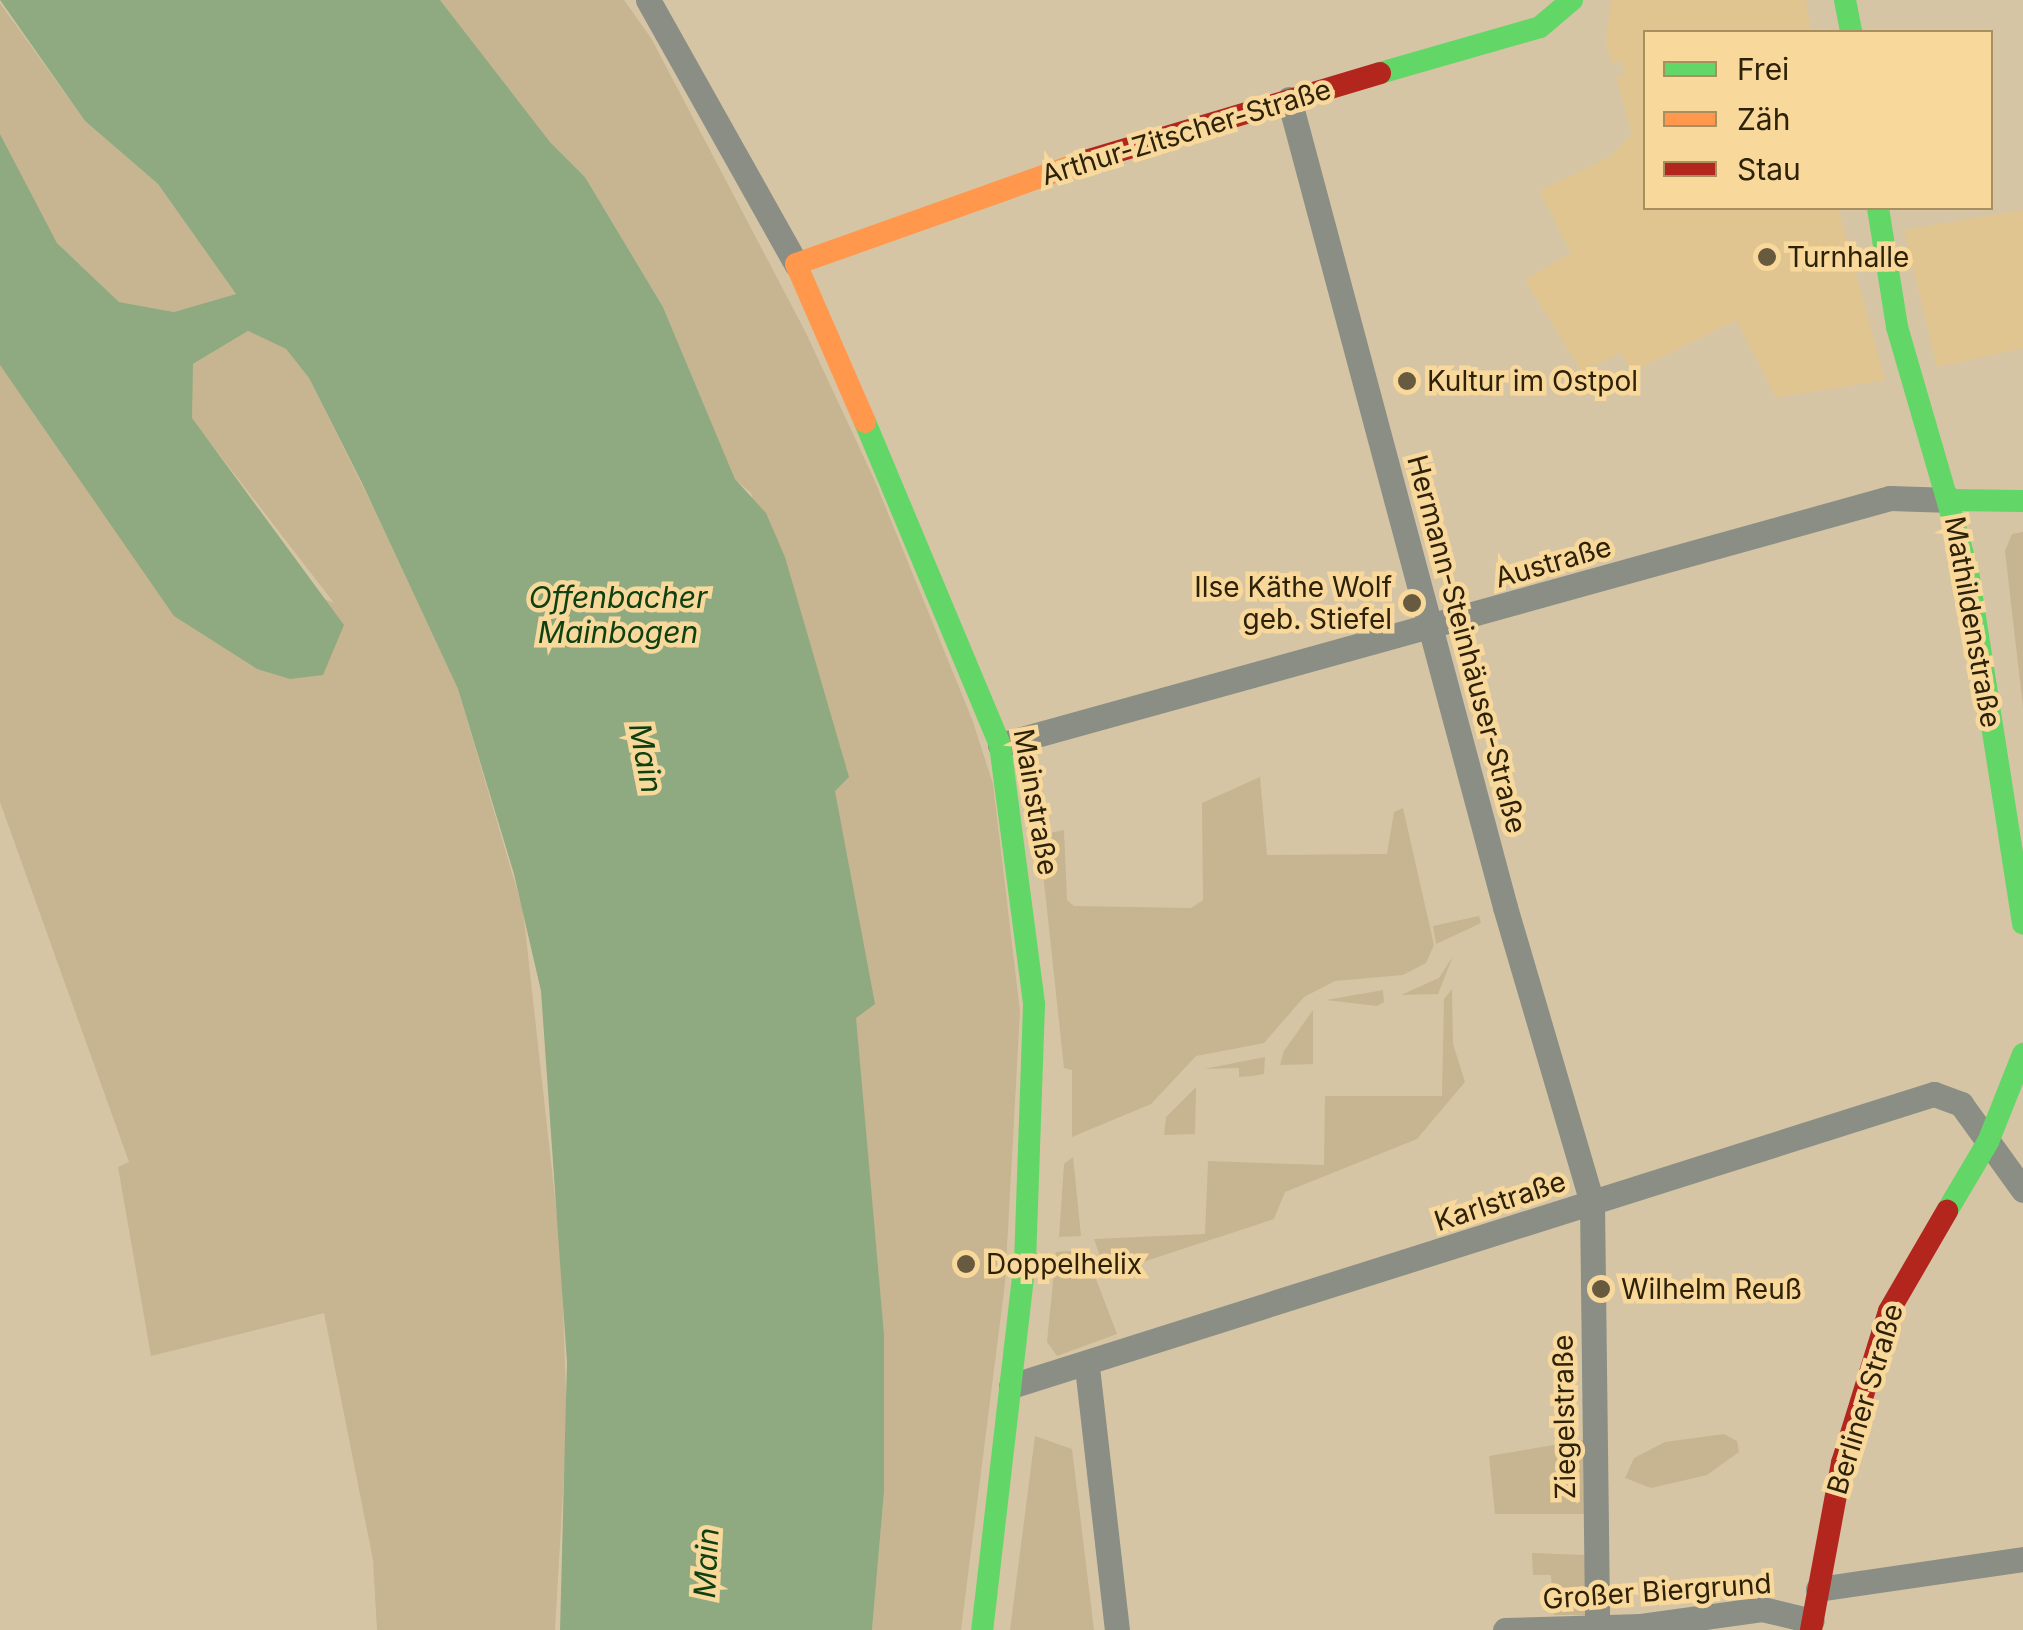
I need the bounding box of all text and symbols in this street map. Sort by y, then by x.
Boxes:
legend [1643,30,1993,210]
text: Frei [1737,51,1789,87]
street label: Arthur-Zitscher-Straße [1037,72,1335,192]
text: Zäh [1737,101,1790,137]
text: Stau [1737,151,1801,187]
place label: Turnhalle [1787,240,1909,274]
marker: Turnhalle [1756,246,1778,268]
place label: Kultur im Ostpol [1427,364,1638,398]
marker: Kultur im Ostpol [1396,370,1418,392]
street label: Hermann-Steinhäuser-Straße [1400,451,1534,837]
street label: Mathildenstraße [1938,514,2008,730]
street label: Austraße [1491,529,1615,595]
place label: Ilse Käthe Wolf geb. Stiefel [1194,570,1392,636]
water label: Offenbacher Mainbogen [529,579,707,650]
marker: Ilse Käthe Wolf geb. Stiefel [1401,592,1423,614]
water label: Main [622,720,670,796]
street label: Mainstraße [1007,726,1065,878]
street label: Karlstraße [1430,1164,1570,1238]
place label: Doppelhelix [986,1247,1142,1281]
marker: Doppelhelix [955,1253,977,1275]
place label: Wilhelm Reuß [1621,1272,1802,1306]
marker: Wilhelm Reuß [1590,1278,1612,1300]
street label: Berliner Straße [1820,1300,1910,1498]
street label: Ziegelstraße [1546,1334,1582,1500]
water label: Main [686,1527,726,1599]
street label: Großer Biergrund [1542,1566,1772,1616]

